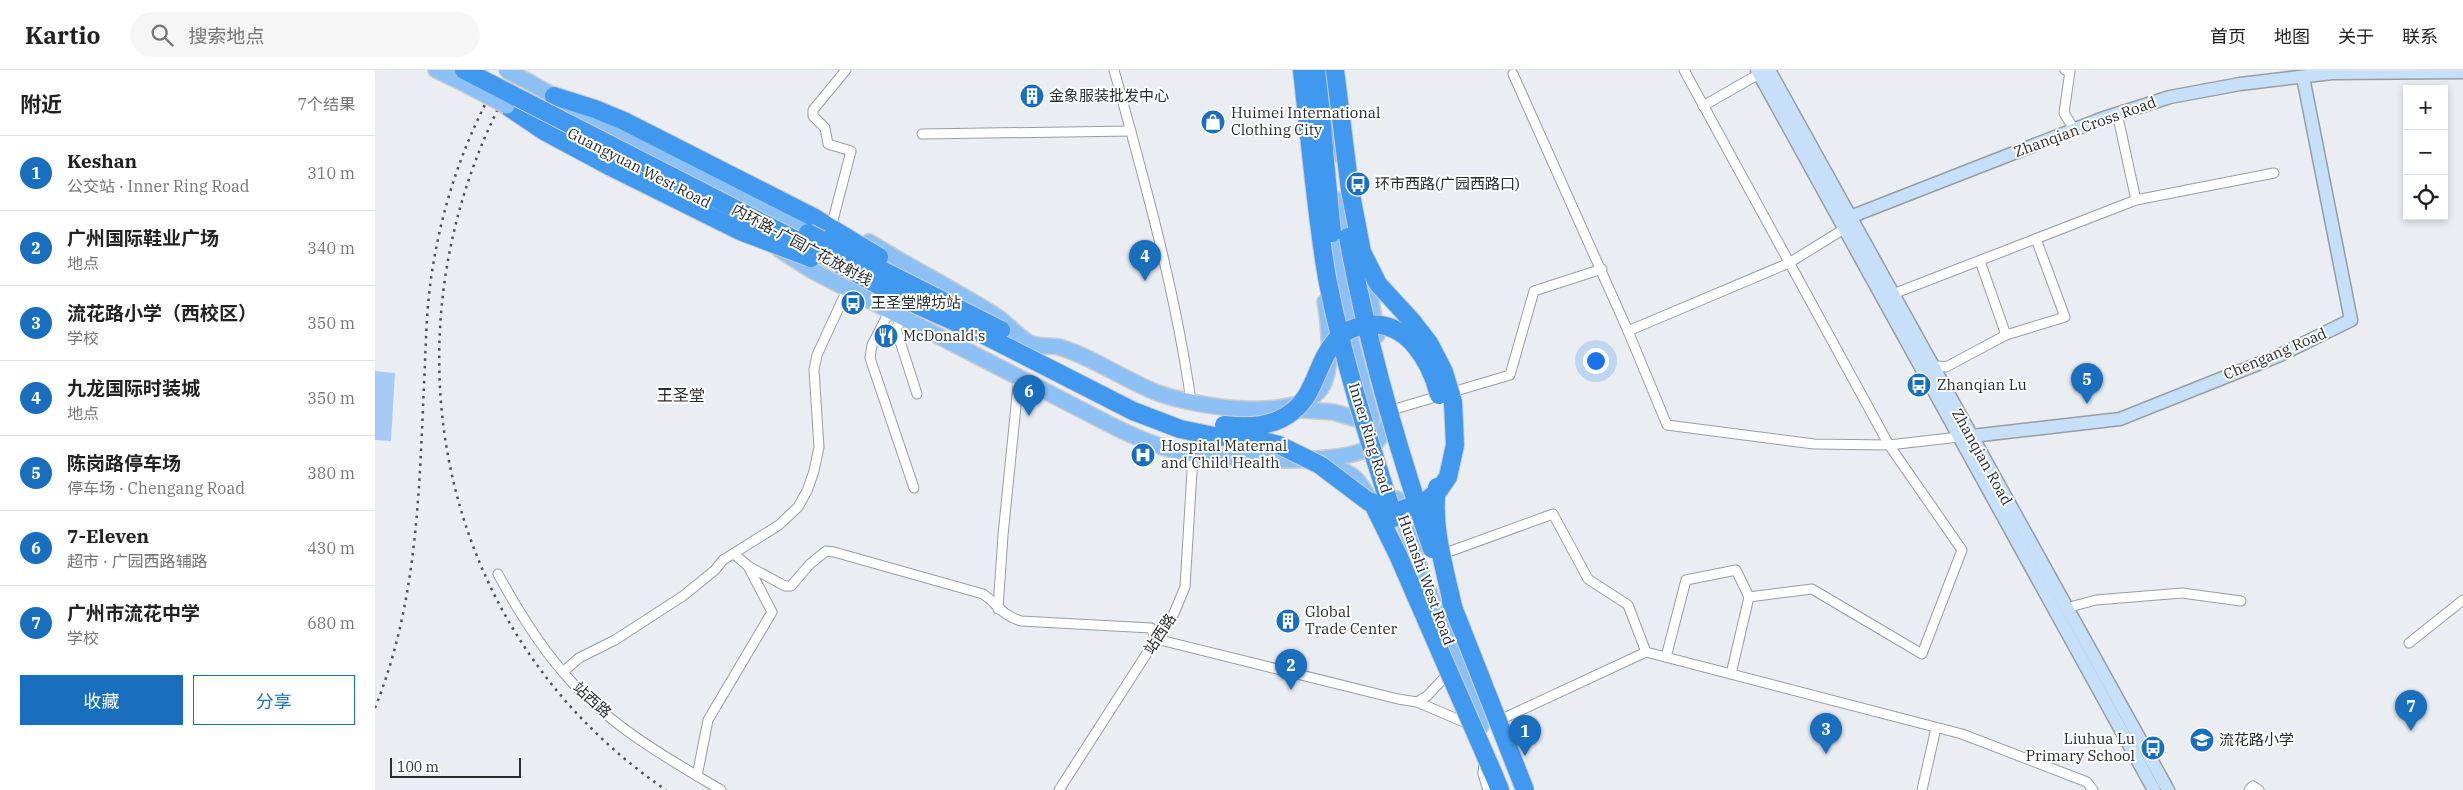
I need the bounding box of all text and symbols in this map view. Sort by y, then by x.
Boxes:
search box [130,12,480,57]
text: Kartio [25,19,100,51]
icon: search [148,21,176,49]
text: 搜索地点 [188,24,264,48]
text: 首页 [2210,25,2246,48]
text: 地图 [2274,25,2310,48]
text: 关于 [2338,25,2374,48]
text: 联系 [2402,25,2438,48]
building icon: 金象服装批发中心 [1019,83,1045,109]
map controls [2403,85,2448,220]
button: + [2403,85,2448,130]
place label: 金象服装批发中心 [1049,86,1169,105]
text: 附近 [20,90,62,118]
street label: Zhanqian Cross Road [2011,92,2159,161]
text: 7个结果 [297,94,355,114]
place label: Huimei International Clothing City [1231,103,1381,139]
shop icon: Huimei International Clothing City [1200,109,1226,135]
street label: Guangyuan West Road [564,123,714,212]
button: − [2403,130,2448,175]
text: Keshan [67,149,137,173]
text: 1 [31,163,41,183]
text: 310 m [307,163,355,183]
bus stop icon: 环市西路(广园西路口) [1345,171,1371,197]
place label: 环市西路(广园西路口) [1375,174,1520,193]
button: locate [2403,175,2448,220]
text: 公交站 · Inner Ring Road [67,176,250,196]
street label: 内环路-广园广花放射线 [729,200,876,290]
text: 广州国际鞋业广场 [67,226,219,250]
text: 2 [31,238,41,258]
text: 340 m [307,238,355,258]
pin: 4 [1129,240,1161,281]
text: 地点 [67,253,99,273]
bus stop icon: 王圣堂牌坊站 [840,290,866,316]
place label: 王圣堂牌坊站 [871,293,961,312]
text: 流花路小学（西校区） [67,301,257,325]
text: 3 [31,313,41,333]
text: 350 m [307,313,355,333]
restaurant icon: McDonald's [873,323,899,349]
street label: Chengang Road [2220,323,2329,384]
place label: McDonald's [903,326,985,345]
text: 学校 [67,328,99,348]
your location [1583,348,1609,374]
pin: 5 [2071,363,2103,404]
bus stop icon: Zhanqian Lu [1906,372,1932,398]
pin: 6 [1013,375,1045,416]
place label: Zhanqian Lu [1937,375,2027,394]
text: 九龙国际时装城 [67,376,200,400]
street label: Inner Ring Road [1345,380,1396,495]
district label: 王圣堂 [657,385,705,405]
text: 4 [31,388,41,408]
text: 350 m [307,388,355,408]
text: 地点 [67,403,99,423]
street label: Zhanqian Road [1948,405,2017,508]
place label: Hospital Maternal and Child Health [1161,436,1287,472]
hospital icon: Hospital Maternal and Child Health [1130,442,1156,468]
text: 陈岗路停车场 [67,451,181,475]
text: 5 [31,463,41,483]
text: 380 m [307,463,355,483]
text: 停车场 · Chengang Road [67,478,245,498]
street label: Huanshi West Road [1394,512,1459,648]
text: 7-Eleven [67,524,149,548]
text: 6 [31,538,41,558]
text: 430 m [307,538,355,558]
text: 超市 · 广园西路辅路 [67,551,208,571]
text: 广州市流花中学 [67,601,200,625]
place label: Global Trade Center [1305,602,1398,638]
building icon: Global Trade Center [1275,608,1301,634]
street label: 站西路 [1139,610,1180,658]
text: 7 [31,613,41,633]
text: 680 m [307,613,355,633]
text: 学校 [67,628,99,648]
pin: 2 [1275,649,1307,690]
button: 收藏 [20,675,183,725]
button: 分享 [193,675,355,725]
street label: 站西路 [569,678,615,722]
pin: 7 [2395,690,2427,731]
pin: 3 [1810,713,1842,754]
pin: 1 [1509,715,1541,756]
school or university icon: 流花路小学 [2189,727,2215,753]
place label: Liuhua Lu Primary School [2026,729,2135,765]
place label: 流花路小学 [2219,730,2294,749]
bus stop icon: Liuhua Lu Primary School [2140,735,2166,761]
scale bar [390,755,521,778]
text: 100 m [397,758,439,776]

